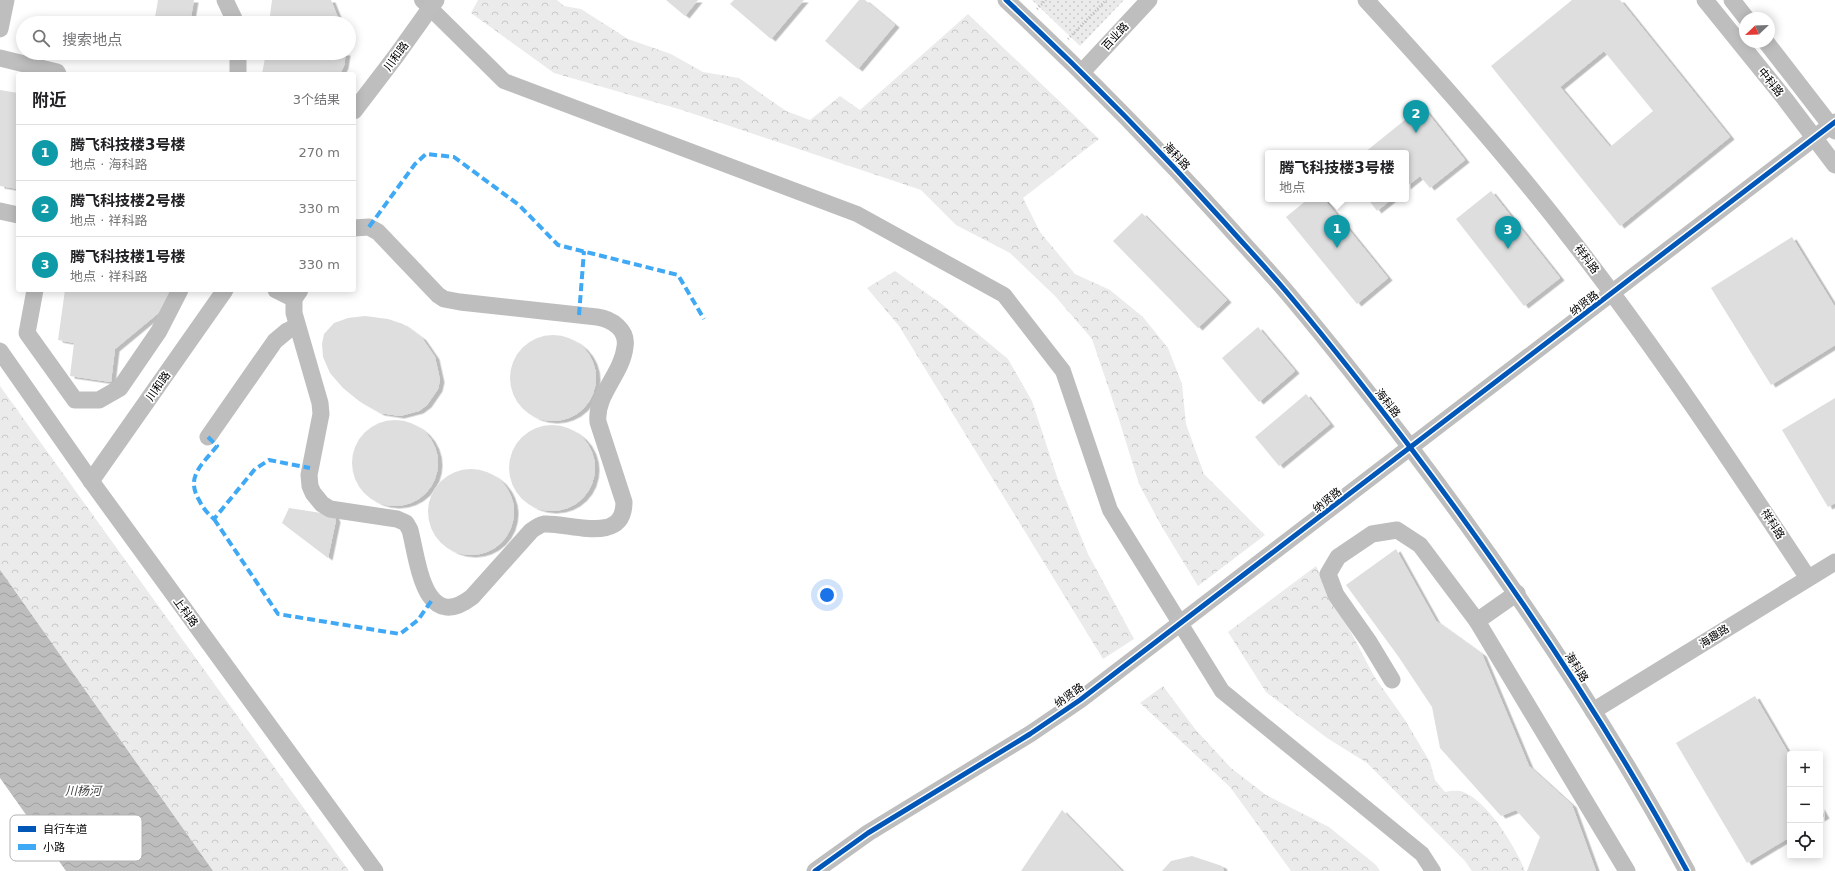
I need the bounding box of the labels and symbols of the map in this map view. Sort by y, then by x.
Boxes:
north arrow [1739,12,1775,48]
street label: 百业路 [1099,20,1131,53]
street label: 川和路 [381,39,411,73]
street label: 中科路 [1755,65,1786,99]
pin: 2 [1403,100,1429,133]
street label: 海科路 [1161,140,1193,173]
pin: 1 [1324,215,1350,248]
pin: 3 [1495,216,1521,249]
street label: 祥科路 [1571,242,1602,276]
street label: 纳贤路 [1567,288,1601,319]
street label: 川和路 [144,369,173,404]
street label: 海科路 [1372,386,1403,420]
street label: 纳贤路 [1310,485,1344,516]
street label: 祥科路 [1758,507,1787,542]
your location [817,585,837,605]
street label: 上科路 [171,595,201,629]
street label: 海趣路 [1697,622,1732,651]
street label: 海科路 [1562,650,1591,685]
street label: 纳贤路 [1052,681,1087,710]
water label: 川杨河 [65,784,103,798]
legend [10,815,142,861]
text: 自行车道 [43,823,87,836]
text: 小路 [43,841,65,854]

